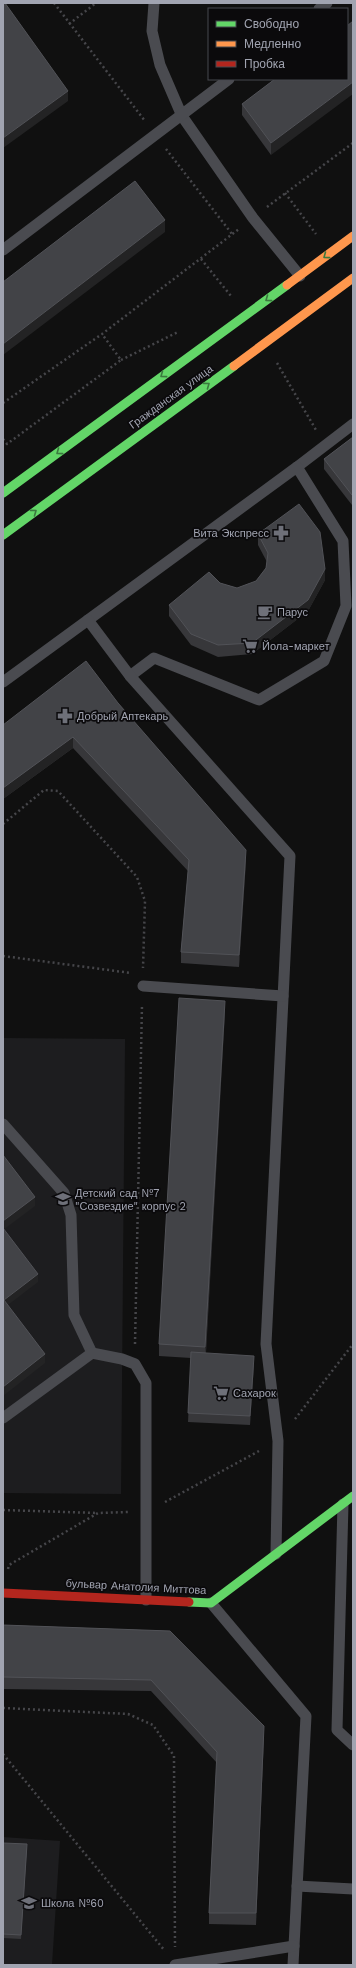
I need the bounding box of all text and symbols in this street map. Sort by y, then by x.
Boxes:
legend [208,8,348,80]
text: Свободно [244,17,299,31]
text: Медленно [244,37,301,51]
text: Пробка [244,57,285,71]
one-way arrow [324,251,331,258]
one-way arrow [266,294,273,301]
street label: Гражданская улица [127,362,216,432]
one-way arrow [161,370,168,377]
one-way arrow [203,383,210,390]
one-way arrow [56,447,63,454]
one-way arrow [30,509,37,516]
pharmacy icon: Вита Экспресс [272,524,290,542]
place label: Вита Экспресс [193,527,269,540]
cafe icon: Парус [256,603,274,621]
place label: Парус [277,606,308,619]
supermarket icon: Йола-маркет [241,637,259,655]
place label: Йола-маркет [262,640,329,653]
pharmacy icon: Добрый Аптекарь [56,707,74,725]
place label: Добрый Аптекарь [77,710,169,723]
place label: Детский сад №7 "Созвездие" корпус 2 [75,1187,186,1213]
school or university icon: Детский сад №7 "Созвездие" корпус 2 [54,1190,72,1208]
supermarket icon: Сахарок [212,1384,230,1402]
place label: Сахарок [233,1387,276,1400]
street label: бульвар Анатолия Миттова [65,1577,207,1597]
school or university icon: Школа №60 [20,1894,38,1912]
place label: Школа №60 [41,1897,104,1910]

